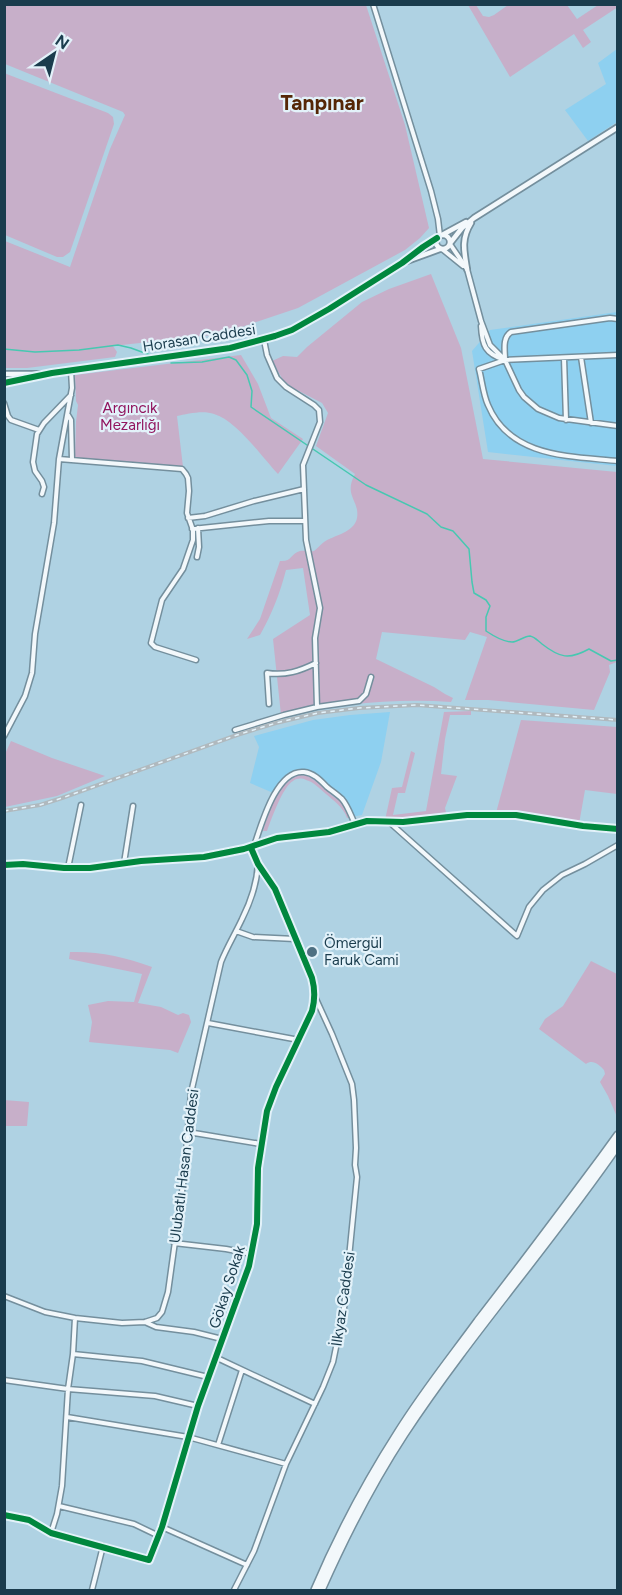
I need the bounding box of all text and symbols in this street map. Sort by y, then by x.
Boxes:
north arrow [24,24,84,84]
text: N [52,31,73,53]
district label: Tanpınar [280,90,364,115]
street label: Horasan Caddesi [141,320,257,356]
park label: Argıncık Mezarlığı [100,399,160,434]
place label: Ömergül Faruk Cami [324,934,399,969]
marker: Ömergül Faruk Cami [305,945,319,959]
street label: Ulubatlı Hasan Caddesi [166,1088,202,1244]
street label: Gökay Sokak [205,1242,249,1331]
street label: İlkyaz Caddesi [327,1250,359,1348]

